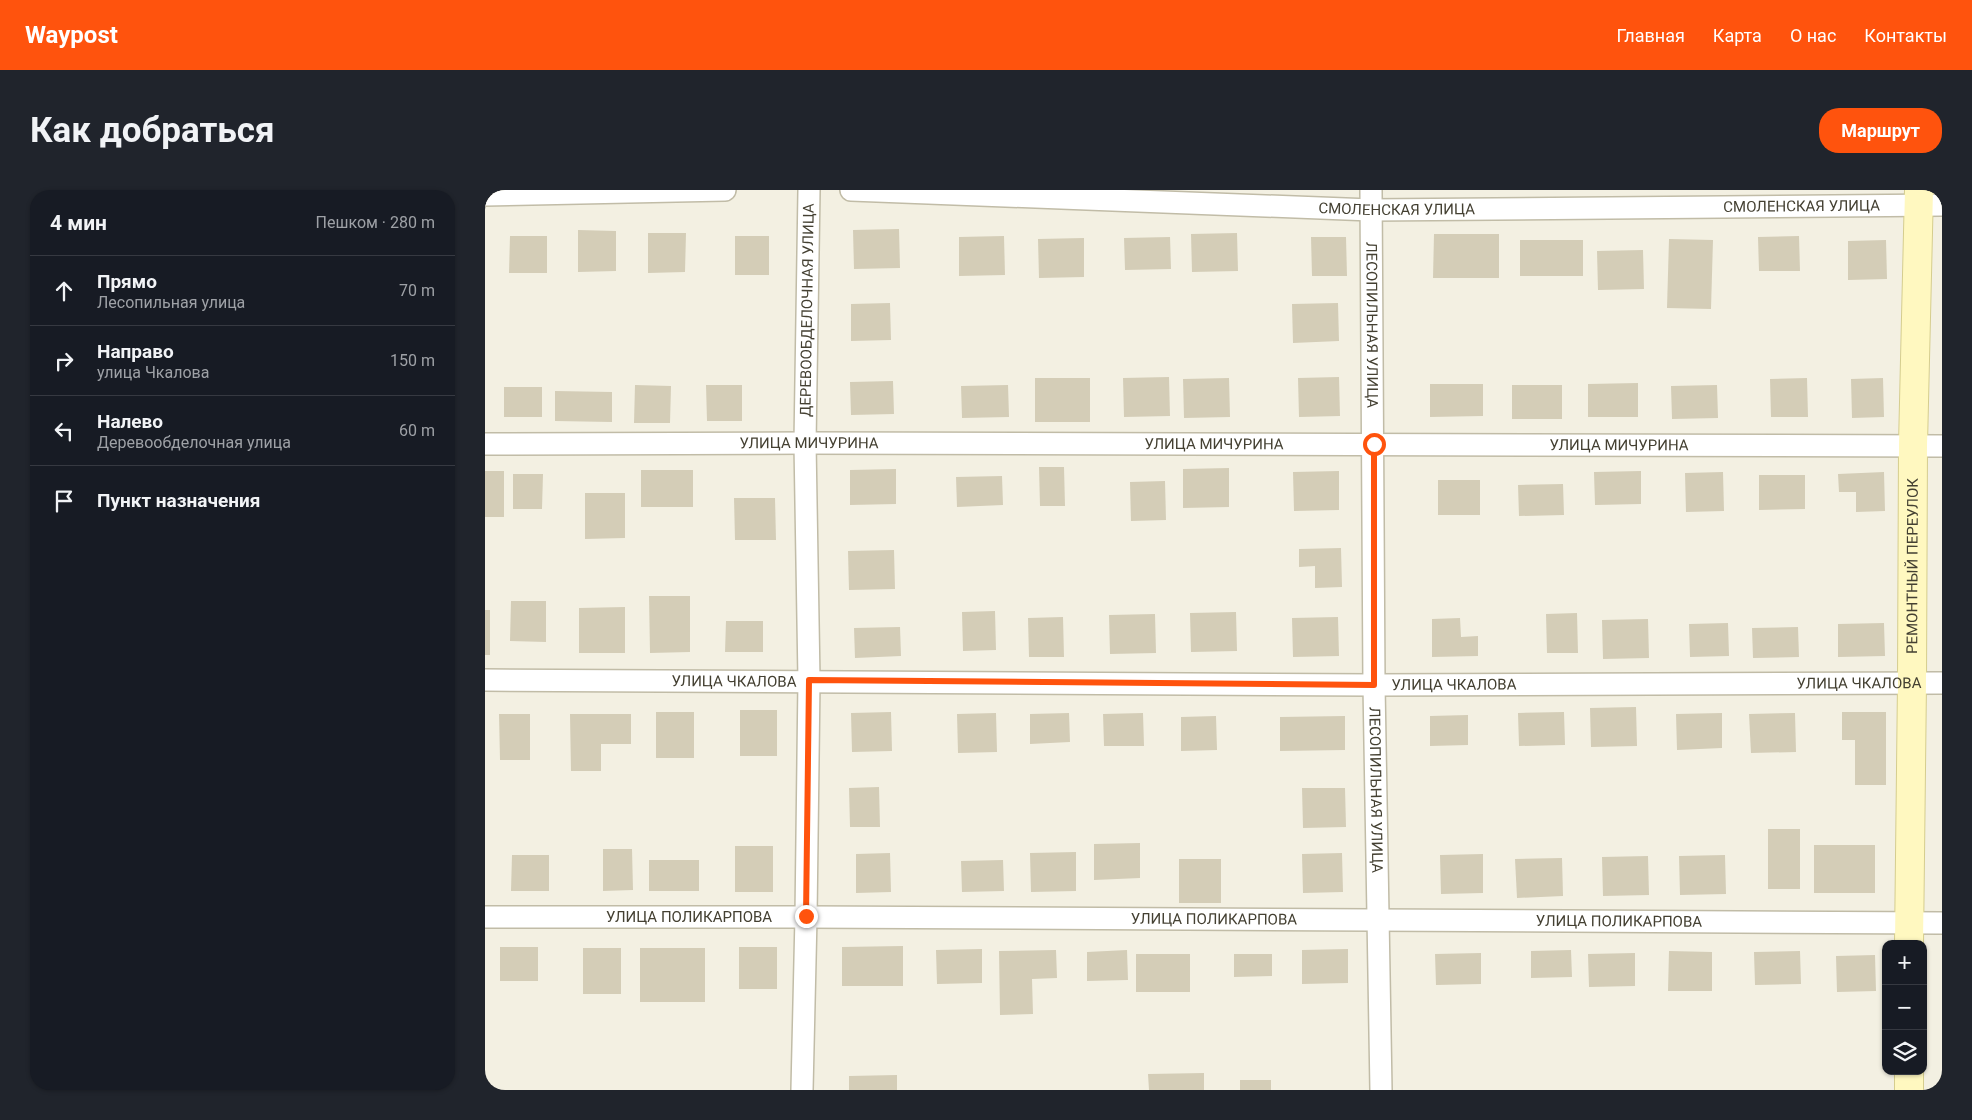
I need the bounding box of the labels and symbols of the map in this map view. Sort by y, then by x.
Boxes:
street label: СМОЛЕНСКАЯ УЛИЦА [1723,197,1880,216]
street label: СМОЛЕНСКАЯ УЛИЦА [1318,199,1475,219]
street label: ДЕРЕВООБДЕЛОЧНАЯ УЛИЦА [796,203,818,417]
street label: ЛЕСОПИЛЬНАЯ УЛИЦА [1362,242,1381,408]
route start [1363,433,1386,456]
street label: УЛИЦА МИЧУРИНА [739,434,879,452]
street label: УЛИЦА МИЧУРИНА [1144,435,1284,453]
street label: УЛИЦА МИЧУРИНА [1549,436,1689,454]
street label: РЕМОНТНЫЙ ПЕРЕУЛОК [1903,478,1922,654]
street label: УЛИЦА ЧКАЛОВА [671,672,797,691]
street label: УЛИЦА ЧКАЛОВА [1796,674,1922,693]
street label: УЛИЦА ЧКАЛОВА [1391,675,1517,694]
street label: ЛЕСОПИЛЬНАЯ УЛИЦА [1365,707,1386,873]
route end [795,905,818,928]
street label: УЛИЦА ПОЛИКАРПОВА [606,908,772,926]
street label: УЛИЦА ПОЛИКАРПОВА [1131,910,1297,929]
street label: УЛИЦА ПОЛИКАРПОВА [1536,912,1702,931]

